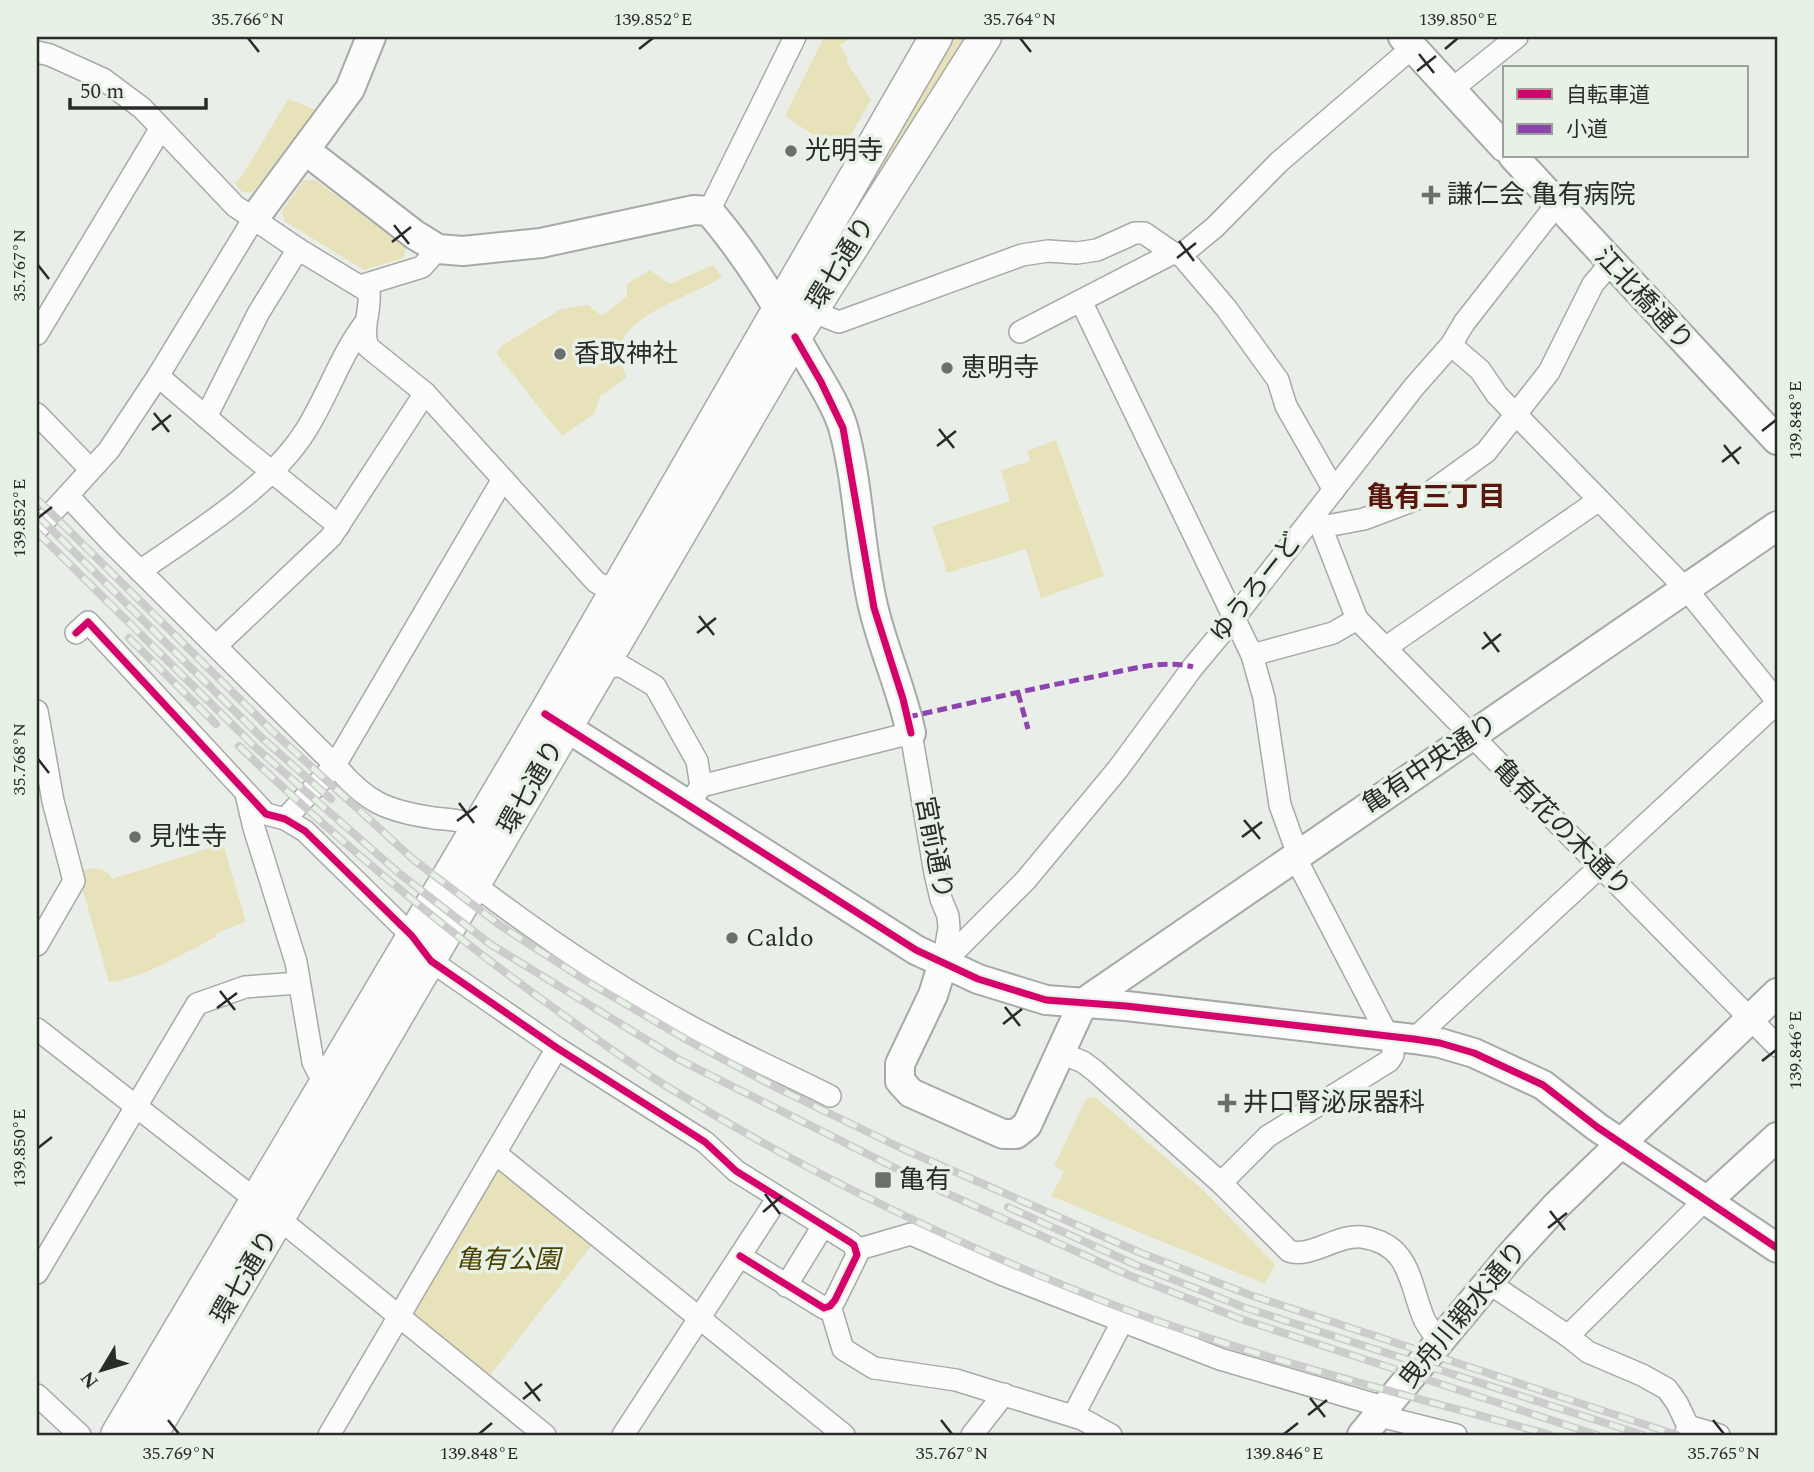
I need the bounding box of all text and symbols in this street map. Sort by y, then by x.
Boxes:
text: 35.766°N [212,6,284,33]
text: 139.852°E [613,6,693,33]
text: 35.764°N [984,6,1056,33]
text: 139.850°E [1418,6,1498,33]
scale bar [70,66,206,110]
legend [1503,66,1748,158]
text: 50 m [80,76,124,108]
text: 自転車道 [1566,80,1650,112]
text: 小道 [1566,114,1608,146]
place label: 光明寺 [805,131,883,171]
marker: 光明寺 [783,143,799,159]
place label: 謙仁会 亀有病院 [1447,175,1636,215]
marker: 謙仁会 亀有病院 [1421,185,1441,205]
street label: 環七通り [796,208,886,318]
text: 35.767°N [6,229,33,301]
street label: 江北橋通り [1585,238,1703,360]
place label: 香取神社 [574,334,678,374]
marker: 香取神社 [552,346,568,362]
place label: 恵明寺 [961,348,1039,388]
marker: 恵明寺 [939,360,955,376]
text: 139.848°E [1782,380,1809,460]
district label: 亀有三丁目 [1366,476,1506,519]
text: 139.852°E [6,478,33,558]
street label: ゆうろーど [1200,524,1312,652]
street label: 亀有中央通り [1354,704,1506,824]
text: 35.768°N [6,723,33,795]
street label: 環七通り [488,732,574,842]
street label: 亀有花の木通り [1484,750,1640,906]
street label: 宮前通り [904,793,964,903]
place label: 見性寺 [149,817,227,857]
marker: 見性寺 [127,829,143,845]
place label: Caldo [746,918,814,958]
marker: Caldo [724,930,740,946]
text: 139.846°E [1782,1010,1809,1090]
place label: 井口腎泌尿器科 [1243,1083,1425,1123]
marker: 井口腎泌尿器科 [1217,1093,1237,1113]
text: 139.850°E [6,1108,33,1188]
place label: 亀有 [899,1160,951,1200]
marker: 亀有 [873,1170,893,1190]
street label: 環七通り [201,1222,289,1332]
street label: 曳舟川親水通り [1389,1232,1537,1398]
park label: 亀有公園 [456,1240,564,1280]
north arrow [66,1336,136,1406]
text: N [74,1365,106,1395]
text: 35.769°N [143,1440,215,1467]
text: 139.848°E [439,1440,519,1467]
text: 35.767°N [916,1440,988,1467]
text: 139.846°E [1244,1440,1324,1467]
text: 35.765°N [1688,1440,1760,1467]

